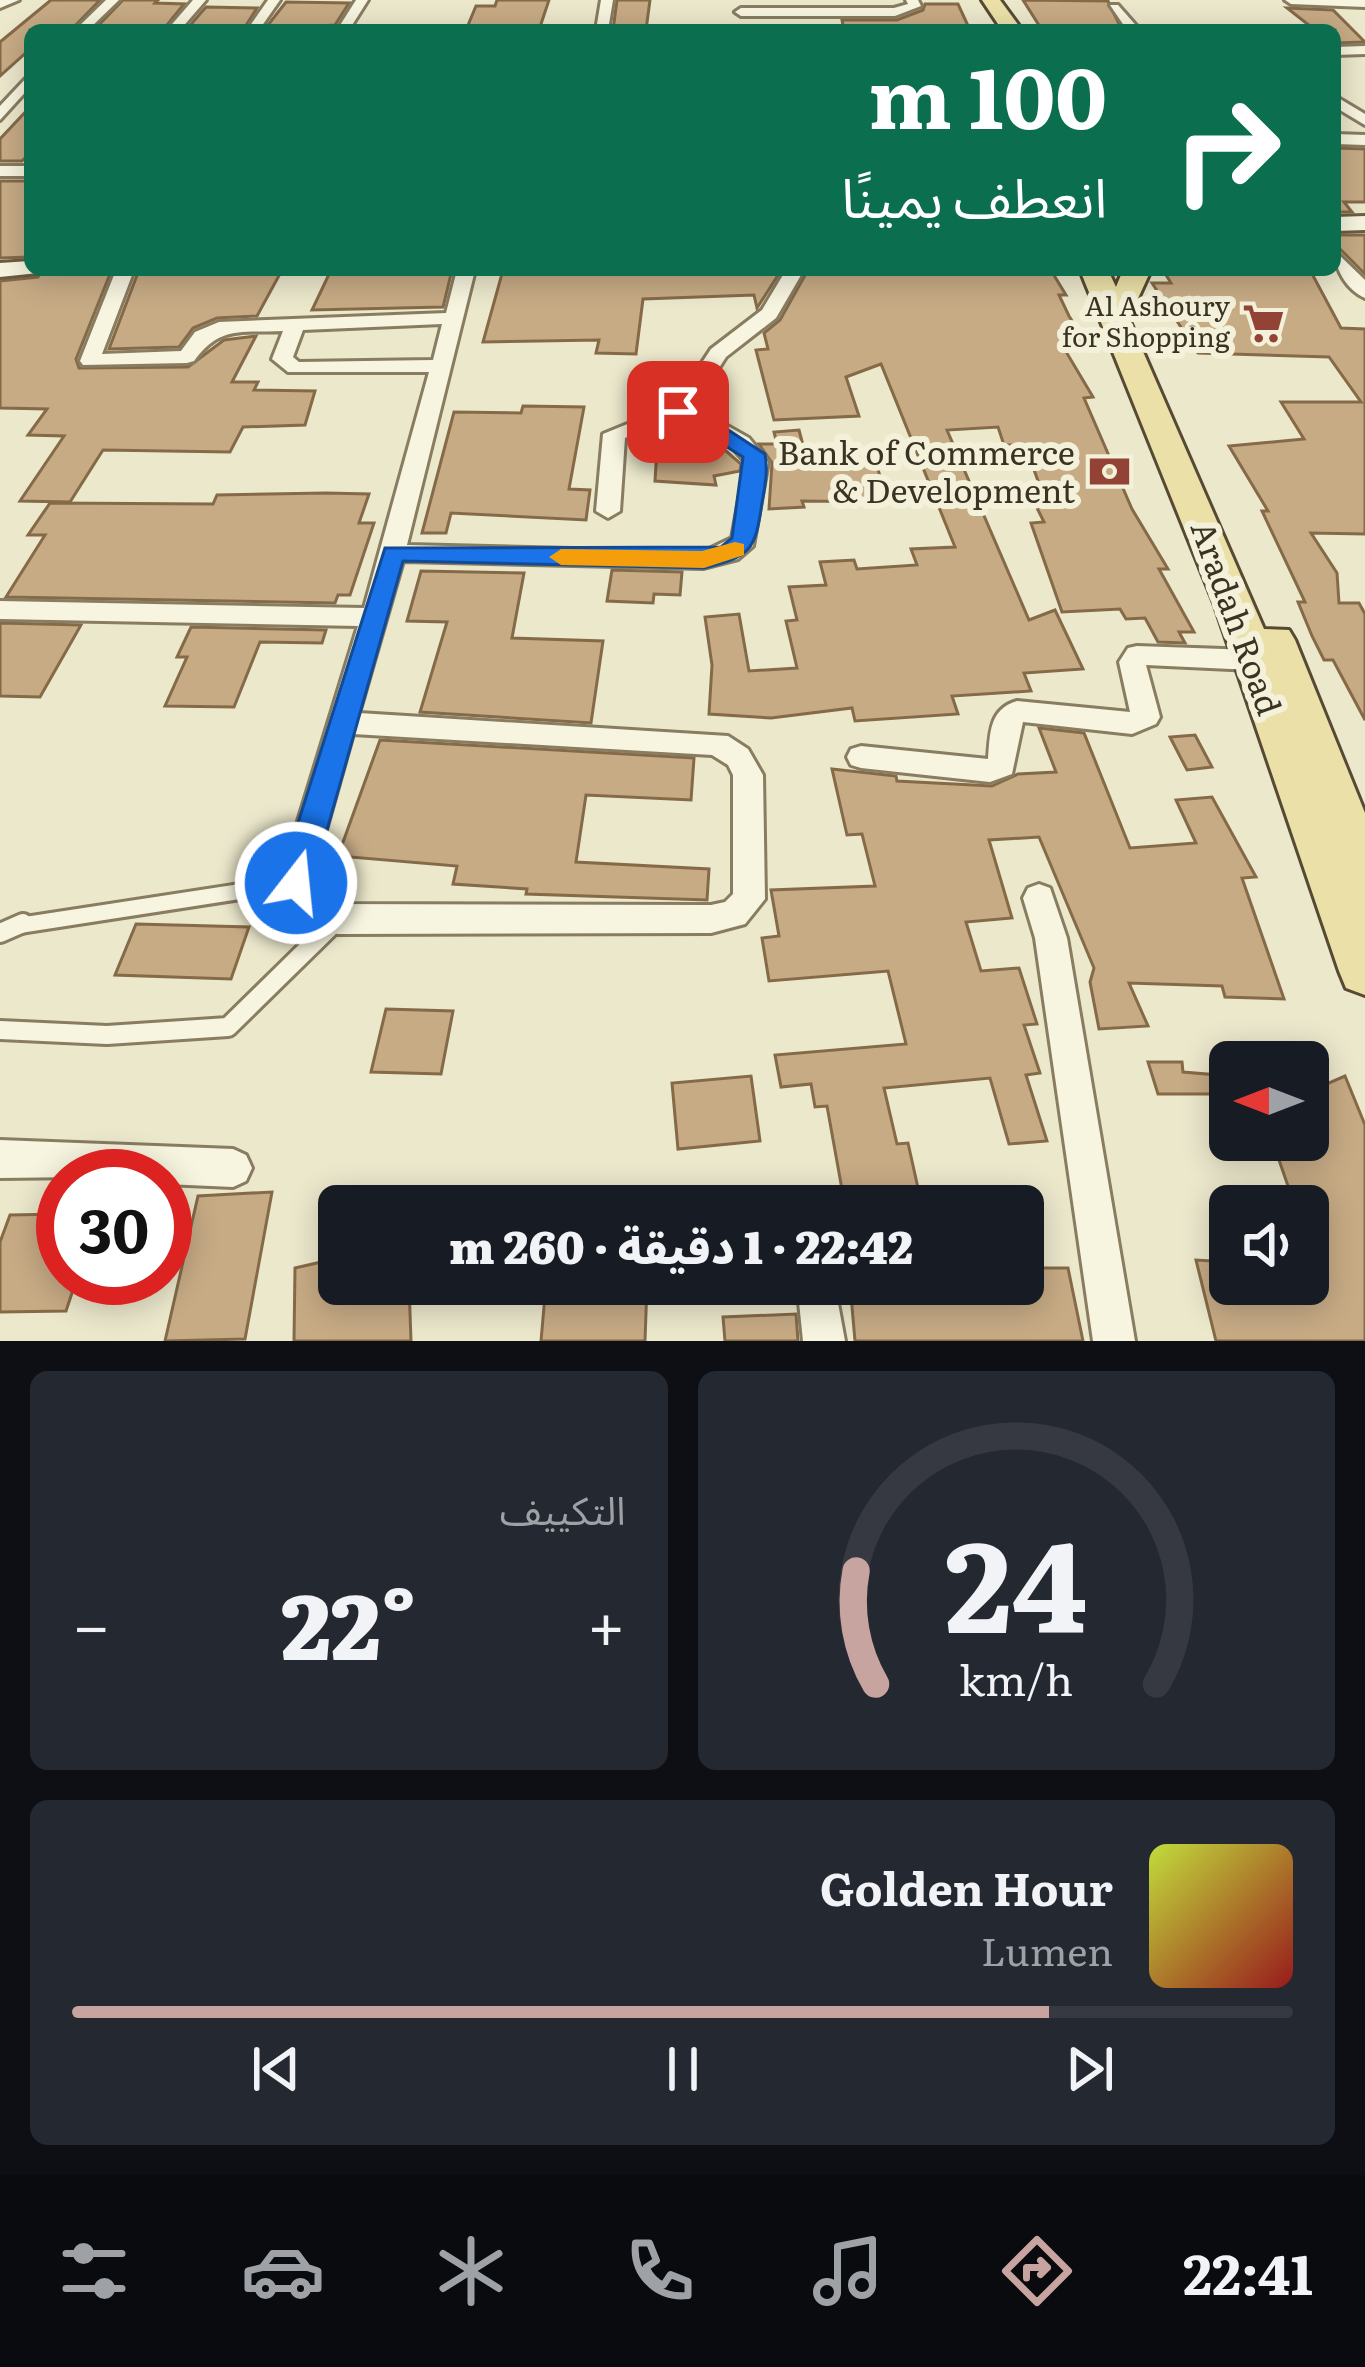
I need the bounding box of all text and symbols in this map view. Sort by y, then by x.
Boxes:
text: 100 m [868,30,1107,155]
icon: right [1149,72,1305,228]
text: انعطف يمينًا [841,154,1107,235]
place label: Al Ashoury for Shopping [1062,284,1231,355]
supermarket icon: Al Ashoury for Shopping [1241,300,1287,346]
pin [627,361,729,463]
icon: arrive [645,379,711,445]
place label: Bank of Commerce & Development [777,426,1076,513]
bank icon: Bank of Commerce & Development [1086,449,1132,495]
street label: Aradah Road [1181,513,1296,721]
position arrow [233,820,359,946]
north arrow [1209,1041,1329,1161]
map controls [1209,1041,1329,1305]
speed limit sign: 30 [36,1149,192,1305]
button: sound [1209,1185,1329,1305]
text: 22:42 · 1 دقيقة · 260 m [449,1211,913,1278]
text: التكييف [500,1479,626,1537]
text: 24 [945,1486,1087,1671]
text: 22° [281,1554,417,1688]
text: − [72,1572,110,1670]
text: + [587,1572,625,1670]
text: km/h [959,1645,1073,1708]
text: Golden Hour [820,1853,1113,1920]
text: Lumen [981,1920,1113,1978]
icon: previous [243,2036,309,2102]
icon: pause [650,2036,716,2102]
icon: next [1057,2036,1123,2102]
icon: filters [52,2229,136,2313]
icon: car [241,2229,325,2313]
icon: climate [429,2229,513,2313]
icon: phone [618,2229,702,2313]
icon: music [806,2229,890,2313]
icon: directions [995,2229,1079,2313]
text: 22:41 [1183,2231,1313,2312]

